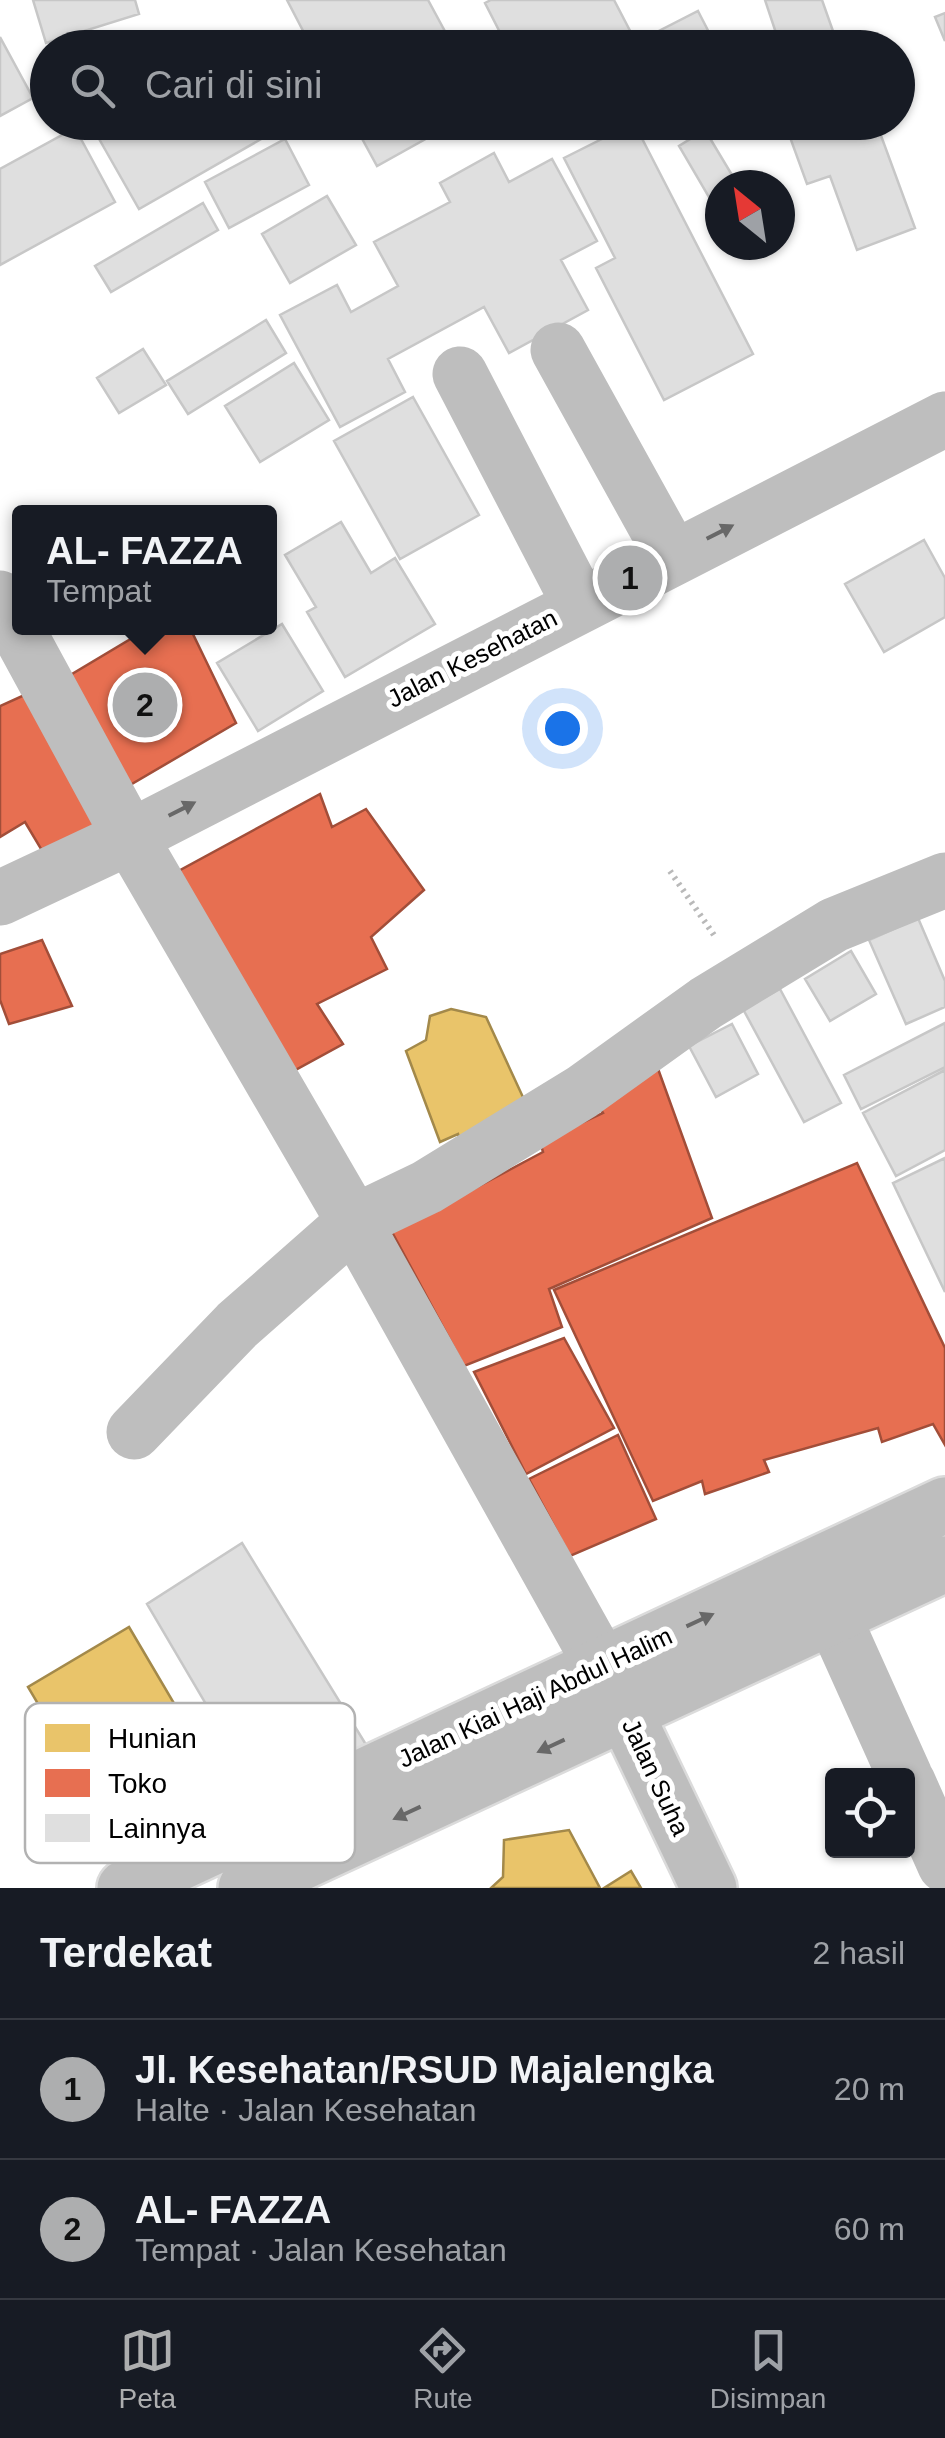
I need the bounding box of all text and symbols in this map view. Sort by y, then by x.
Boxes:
search box [30,30,915,140]
icon: search [65,58,120,113]
text: Cari di sini [145,64,322,106]
north arrow [705,170,795,260]
popup [12,505,277,635]
one-way arrow [705,523,734,540]
text: AL- FAZZA [46,530,243,572]
pin: 1 [598,540,662,616]
text: Tempat [46,573,151,609]
street label: Jalan Kesehatan [383,603,561,713]
pin: 2 [112,668,178,742]
your location [537,703,588,754]
one-way arrow [168,801,197,818]
one-way arrow [685,1612,714,1629]
street label: Jalan Kiai Haji Abdul Halim [394,1621,676,1773]
legend [25,1703,355,1863]
street label: Jalan Suha [617,1714,695,1840]
text: Hunian [108,1723,197,1754]
one-way arrow [536,1737,565,1754]
text: Toko [108,1768,167,1799]
map controls [825,1768,915,1858]
button: locate [825,1768,915,1858]
one-way arrow [392,1805,421,1822]
text: Lainnya [108,1813,207,1844]
text: Terdekat [40,1929,212,1976]
text: 2 hasil [813,1935,905,1971]
text: Jl. Kesehatan/RSUD Majalengka [135,2049,714,2091]
text: 1 [64,2071,81,2107]
text: 20 m [834,2071,905,2107]
text: Halte · Jalan Kesehatan [135,2092,477,2128]
text: AL- FAZZA [135,2189,331,2231]
text: 2 [64,2211,81,2247]
text: 60 m [834,2211,905,2247]
text: Tempat · Jalan Kesehatan [135,2232,507,2268]
tab: Peta [119,2323,176,2415]
tab: Rute [413,2323,473,2415]
tab: Disimpan [710,2323,826,2415]

